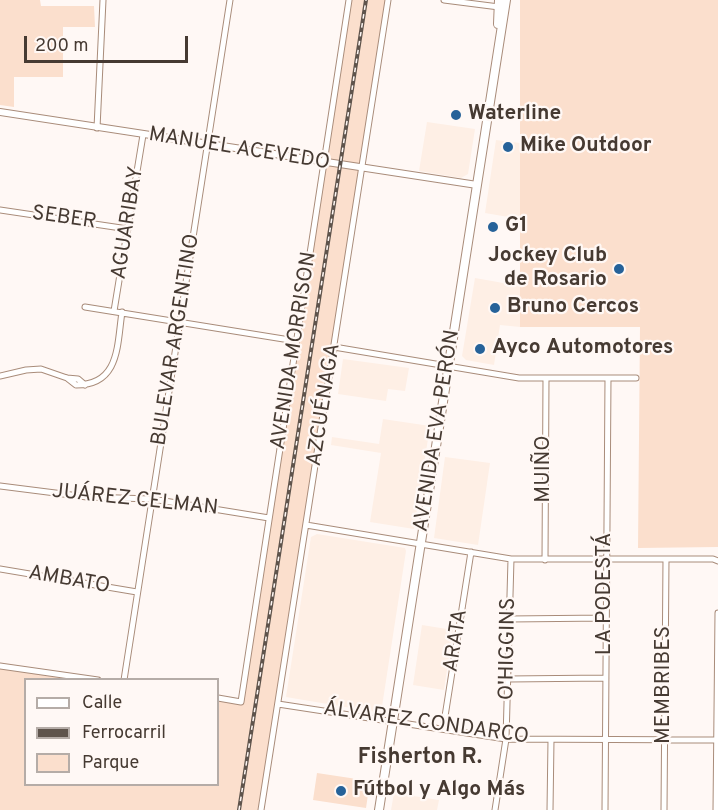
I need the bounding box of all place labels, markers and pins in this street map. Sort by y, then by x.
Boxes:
place label: Waterline [468,102,561,128]
marker: Waterline [449,108,463,122]
place label: Mike Outdoor [520,134,651,160]
marker: Mike Outdoor [501,140,515,154]
place label: G1 [505,214,528,240]
marker: G1 [486,220,500,234]
place label: Jockey Club de Rosario [488,244,607,294]
marker: Jockey Club de Rosario [612,262,626,276]
place label: Bruno Cercos [507,295,639,321]
marker: Bruno Cercos [488,301,502,315]
place label: Ayco Automotores [492,336,673,362]
marker: Ayco Automotores [473,342,487,356]
place label: Fútbol y Algo Más [353,778,525,804]
marker: Fútbol y Algo Más [334,784,348,798]

